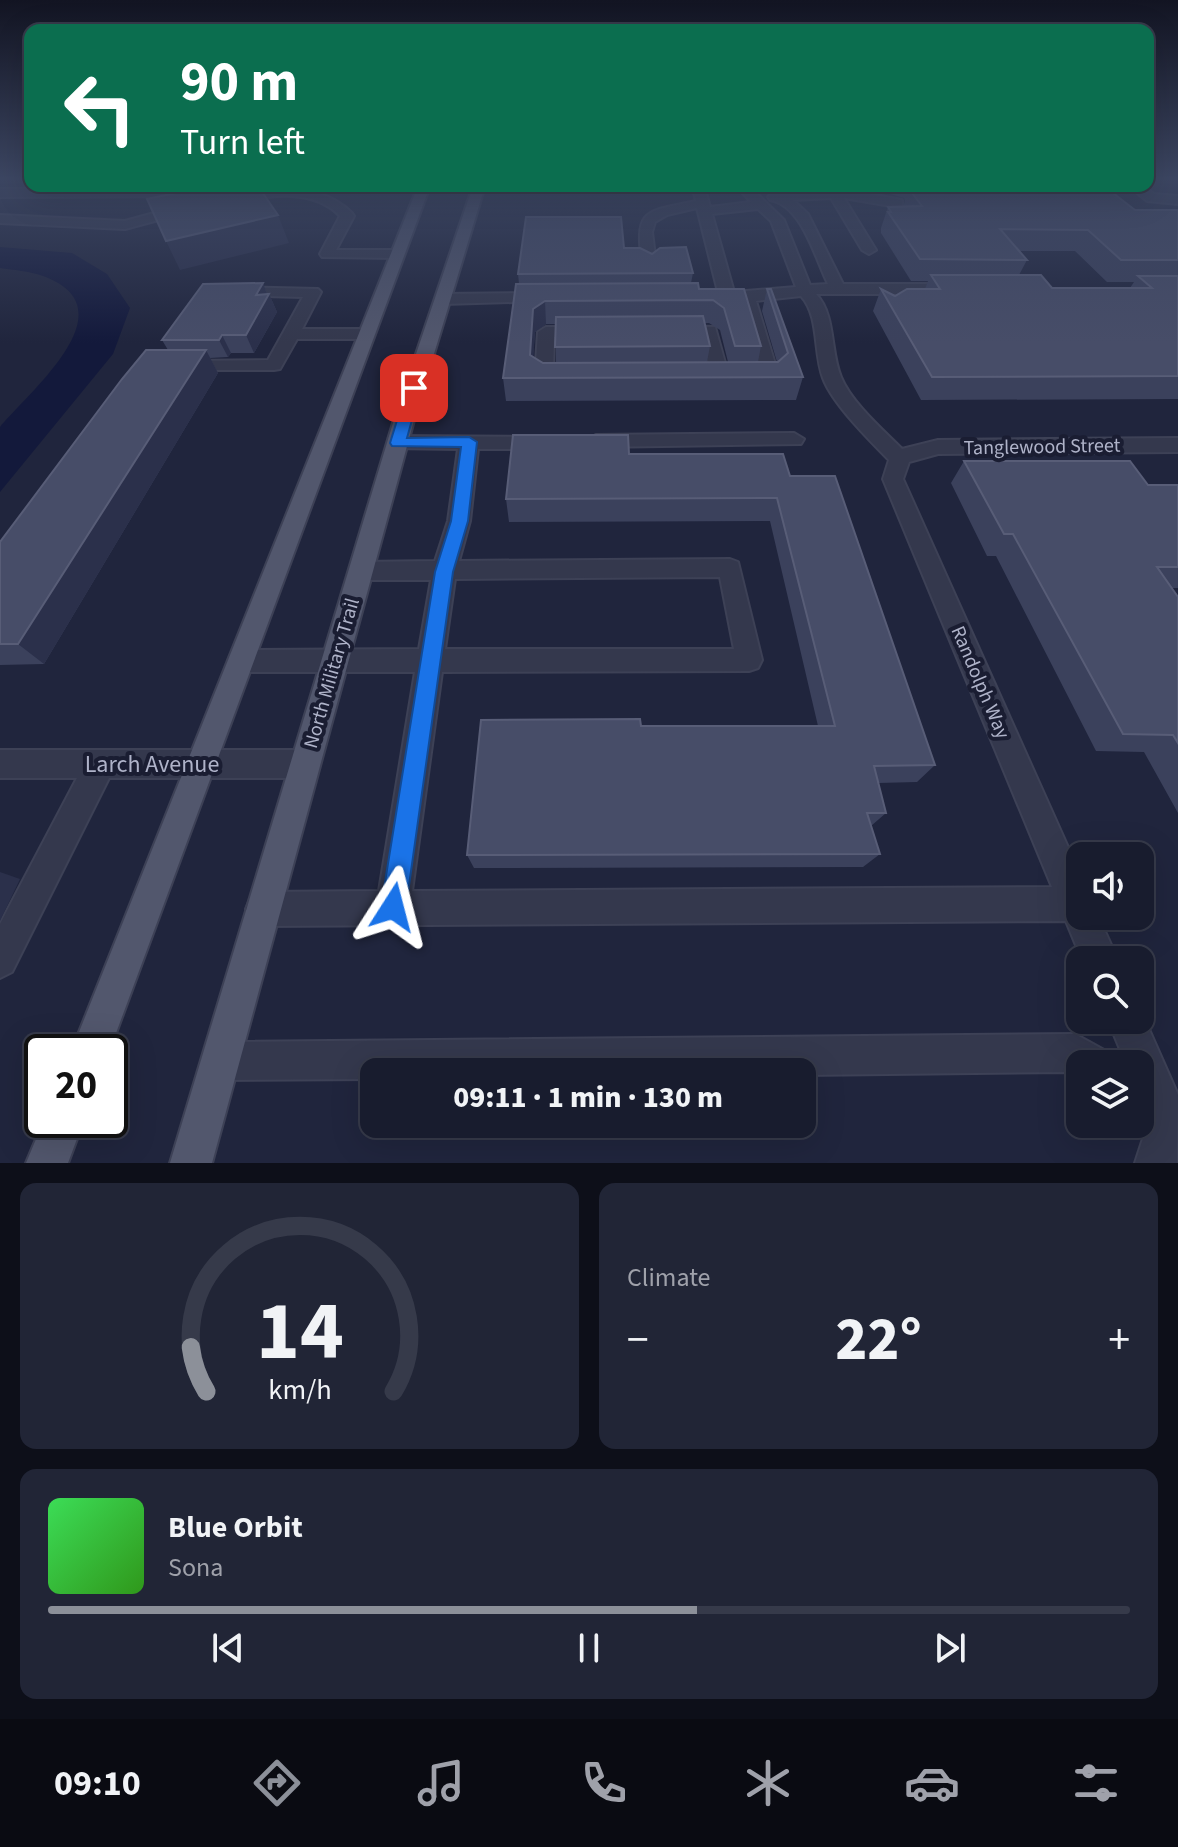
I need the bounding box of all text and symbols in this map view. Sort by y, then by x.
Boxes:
text: 90 m [180,43,298,122]
icon: left [48,56,152,160]
text: Turn left [180,117,305,168]
pin [380,354,448,422]
icon: arrive [392,366,436,410]
street label: Tanglewood Street [963,432,1121,462]
street label: North Military Trail [297,595,367,752]
street label: Randolph Way [944,622,1017,744]
street label: Larch Avenue [85,747,219,782]
map controls [1066,842,1154,1138]
button: sound [1066,842,1154,930]
position arrow [351,865,435,949]
button: search [1066,946,1154,1034]
speed limit sign: 20 [24,1034,128,1138]
button: layers [1066,1050,1154,1138]
text: 09:11 · 1 min · 130 m [453,1076,723,1119]
text: Climate [627,1259,711,1296]
text: 14 [256,1273,343,1391]
text: 22° [835,1298,922,1383]
text: − [627,1309,649,1372]
text: + [1108,1309,1130,1372]
text: km/h [268,1370,331,1410]
text: Blue Orbit [168,1506,303,1549]
text: Sona [168,1549,223,1586]
icon: previous [206,1626,250,1670]
icon: pause [567,1626,611,1670]
icon: next [928,1626,972,1670]
icon: directions [249,1755,305,1811]
icon: music [413,1755,469,1811]
icon: phone [576,1755,632,1811]
icon: climate [740,1755,796,1811]
icon: car [904,1755,960,1811]
icon: filters [1068,1755,1124,1811]
text: 09:10 [54,1758,141,1809]

